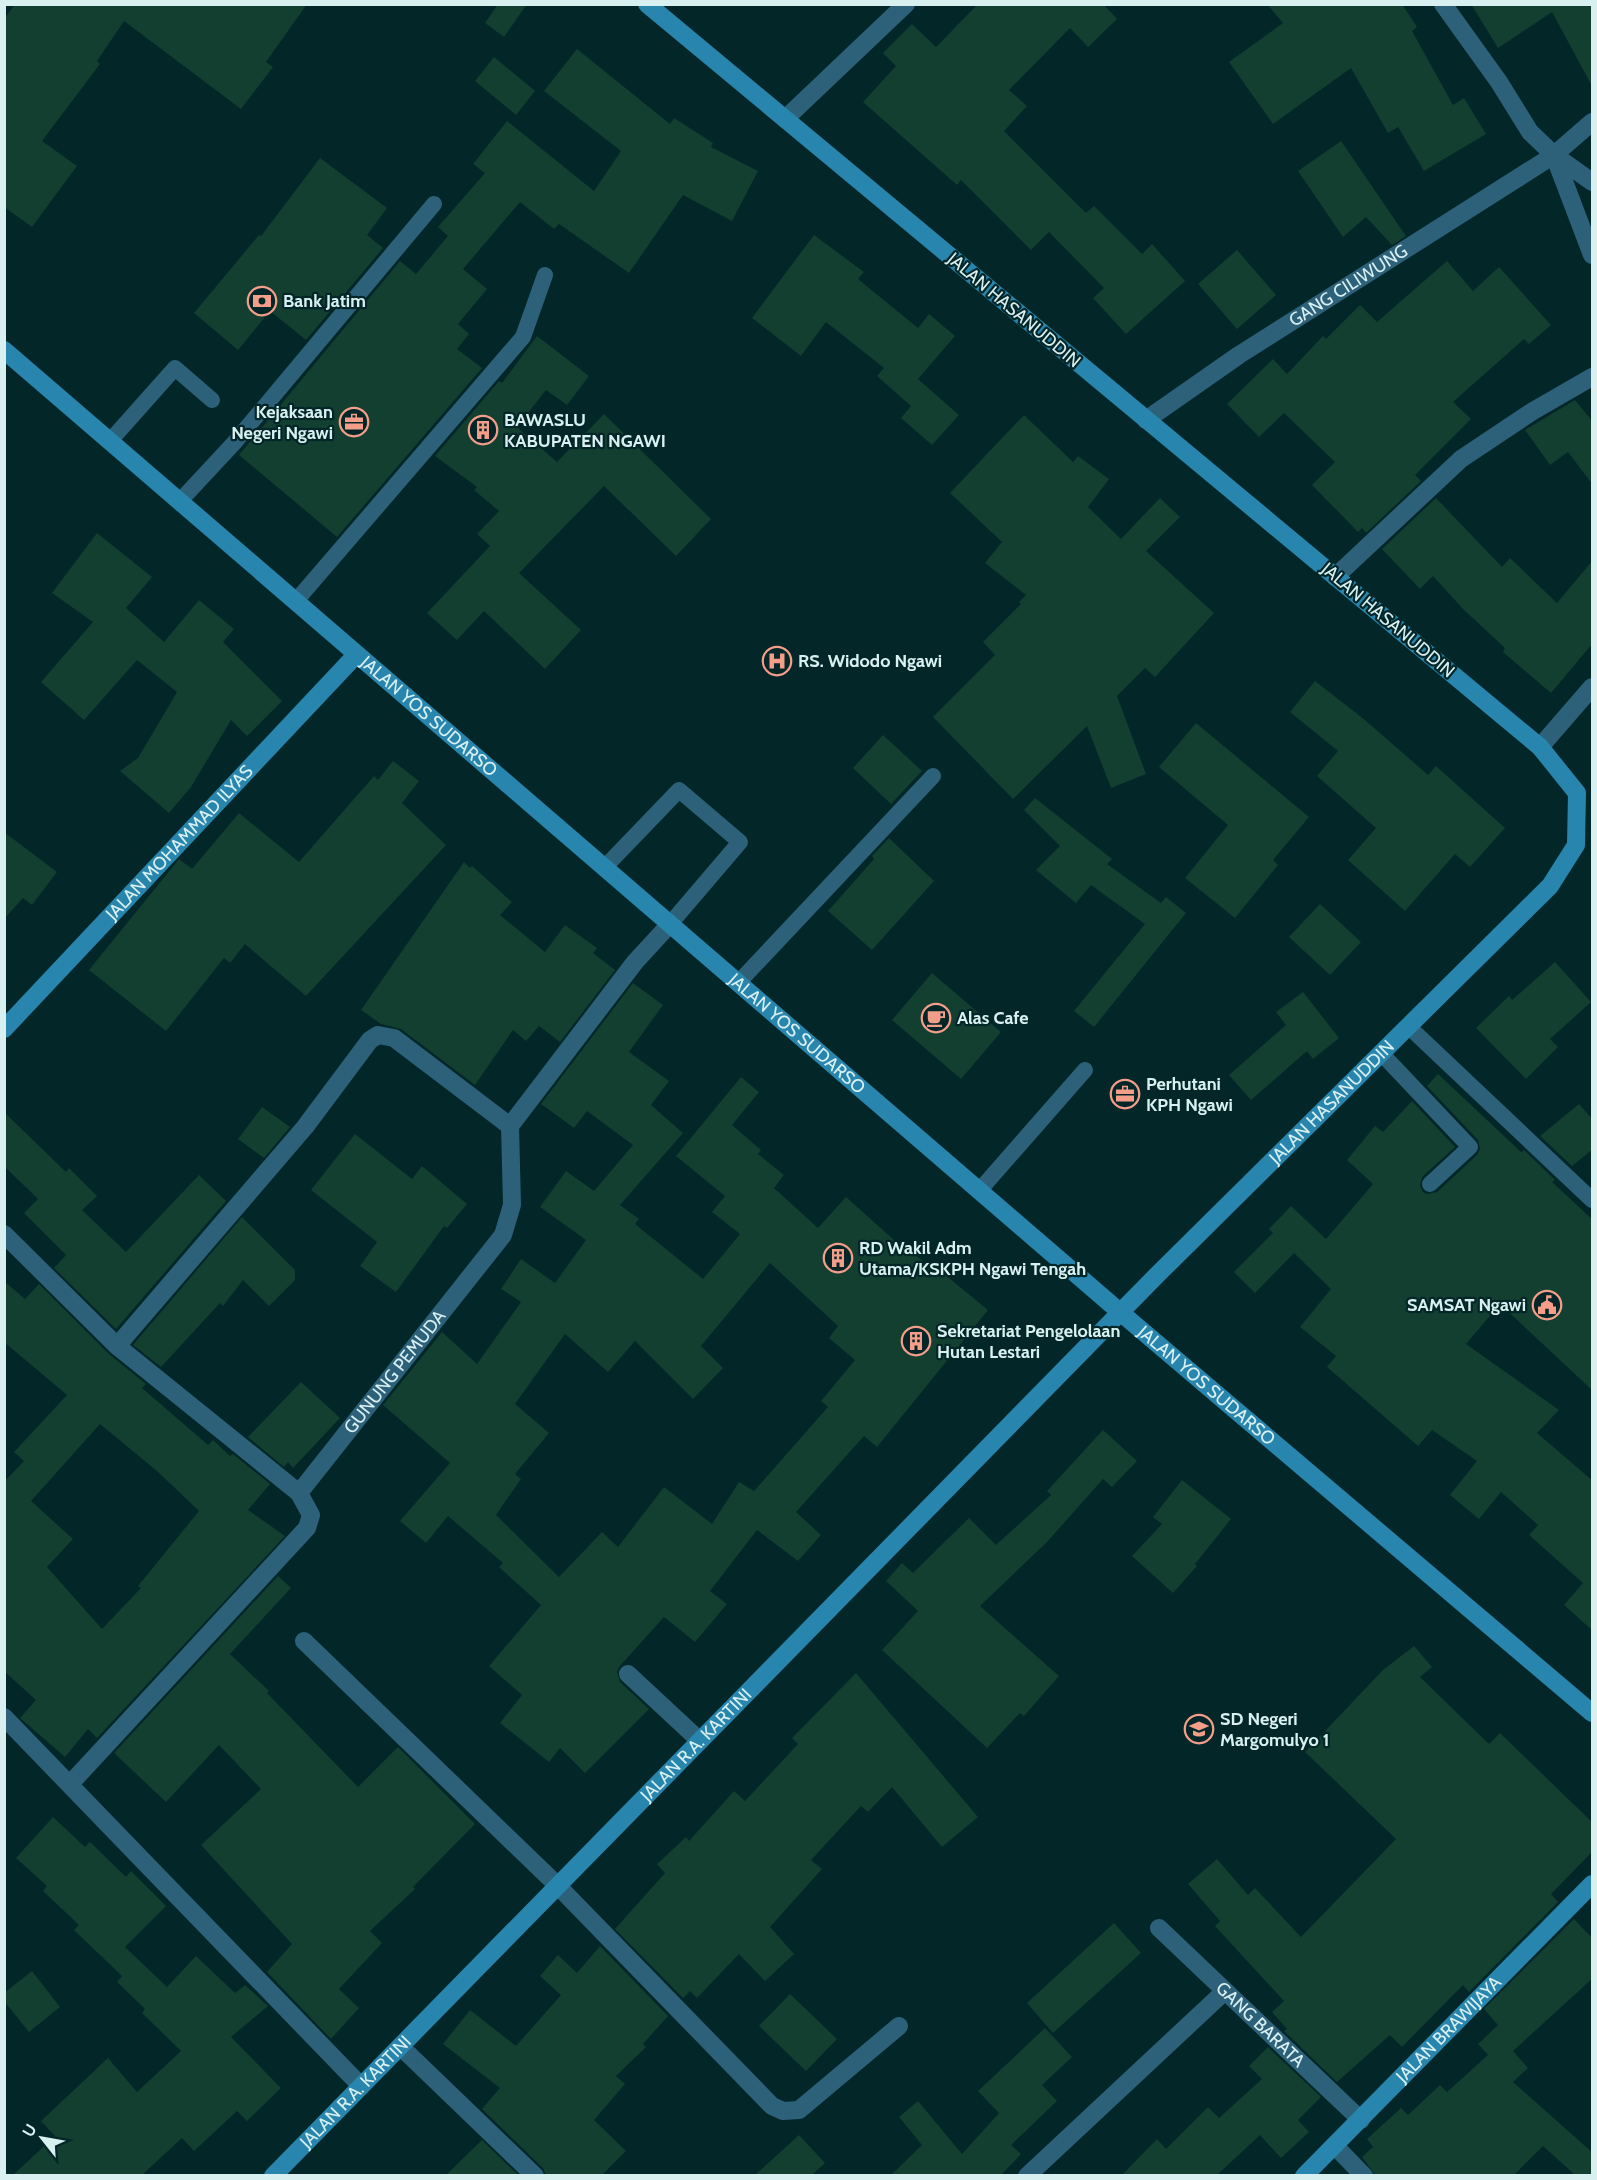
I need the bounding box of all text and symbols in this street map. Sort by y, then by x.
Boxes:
street label: GANG CILIWUNG [1285,240,1412,331]
street label: JALAN HASANUDDIN [942,247,1085,372]
bank icon: Bank Jatim [246,285,278,317]
place label: Bank Jatim [283,290,366,312]
place label: Kejaksaan Negeri Ngawi [231,401,333,444]
office icon: Kejaksaan Negeri Ngawi [338,406,370,438]
place label: BAWASLU KABUPATEN NGAWI [504,409,666,452]
building icon: BAWASLU KABUPATEN NGAWI [467,414,499,446]
street label: JALAN HASANUDDIN [1316,557,1459,682]
hospital icon: RS. Widodo Ngawi [761,645,793,677]
place label: RS. Widodo Ngawi [798,650,942,672]
street label: JALAN YOS SUDARSO [355,651,502,781]
street label: JALAN MOHAMMAD ILYAS [101,760,258,925]
street label: JALAN YOS SUDARSO [723,968,870,1099]
cafe icon: Alas Cafe [920,1002,952,1034]
place label: Alas Cafe [957,1007,1029,1029]
street label: JALAN HASANUDDIN [1264,1035,1399,1169]
place label: Perhutani KPH Ngawi [1146,1073,1233,1116]
office icon: Perhutani KPH Ngawi [1109,1078,1141,1110]
place label: RD Wakil Adm Utama/KSKPH Ngawi Tengah [859,1237,1086,1280]
building icon: RD Wakil Adm Utama/KSKPH Ngawi Tengah [822,1242,854,1274]
public building icon: SAMSAT Ngawi [1531,1289,1563,1321]
place label: SAMSAT Ngawi [1407,1294,1526,1316]
street label: GUNUNG PEMUDA [339,1306,450,1438]
place label: Sekretariat Pengelolaan Hutan Lestari [937,1320,1120,1363]
street label: JALAN YOS SUDARSO [1133,1320,1280,1450]
building icon: Sekretariat Pengelolaan Hutan Lestari [900,1325,932,1357]
street label: JALAN R.A. KARTINI [635,1684,756,1807]
place label: SD Negeri Margomulyo 1 [1220,1708,1330,1751]
school or university icon: SD Negeri Margomulyo 1 [1183,1713,1215,1745]
street label: JALAN BRAWIJAYA [1391,1971,1506,2088]
street label: GANG BARATA [1211,1977,1310,2072]
street label: JALAN R.A. KARTINI [295,2031,416,2154]
north arrow [12,2108,72,2168]
text: U [18,2121,41,2140]

